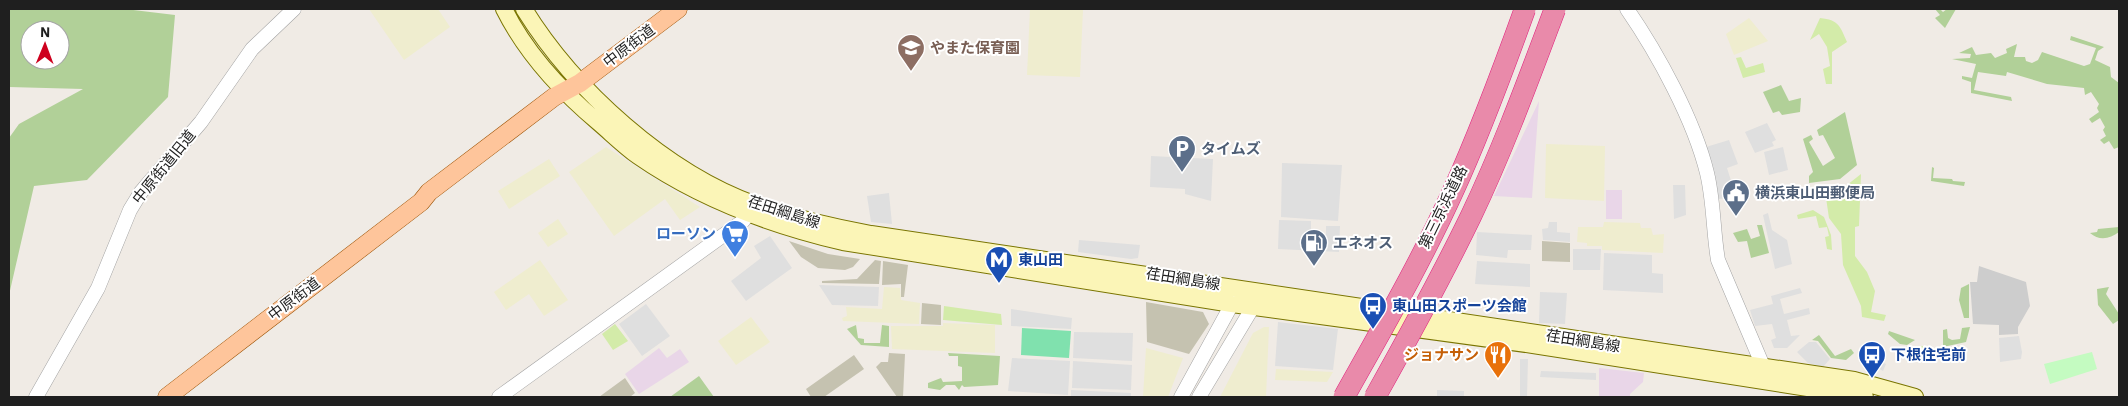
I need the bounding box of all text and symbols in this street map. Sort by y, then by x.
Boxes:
north arrow [20,20,70,70]
street label: 中原街道 [599,20,658,71]
text: N [40,23,50,41]
school or university icon: やまた保育園 [896,33,926,72]
place label: やまた保育園 [930,38,1020,57]
street label: 中原街道旧道 [128,126,199,208]
parking icon: タイムズ [1167,134,1197,173]
place label: タイムズ [1201,139,1261,158]
street label: 第三京浜道路 [1414,162,1471,251]
public building icon: 横浜東山田郵便局 [1721,178,1751,217]
place label: 横浜東山田郵便局 [1755,183,1875,202]
street label: 荏田綱島線 [746,191,823,232]
supermarket icon: ローソン [720,219,750,258]
place label: ローソン [656,224,716,243]
fuel station icon: エネオス [1299,228,1329,267]
place label: エネオス [1333,233,1393,252]
metro station icon: 東山田 [984,245,1014,284]
place label: 東山田 [1018,250,1063,269]
street label: 荏田綱島線 [1145,263,1222,294]
street label: 中原街道 [264,273,323,324]
bus stop icon: 東山田スポーツ会館 [1358,291,1388,330]
place label: 東山田スポーツ会館 [1392,296,1527,315]
street label: 荏田綱島線 [1545,325,1622,356]
restaurant icon: ジョナサン [1483,340,1513,379]
bus stop icon: 下根住宅前 [1857,340,1887,379]
place label: ジョナサン [1404,345,1479,364]
place label: 下根住宅前 [1891,345,1966,364]

